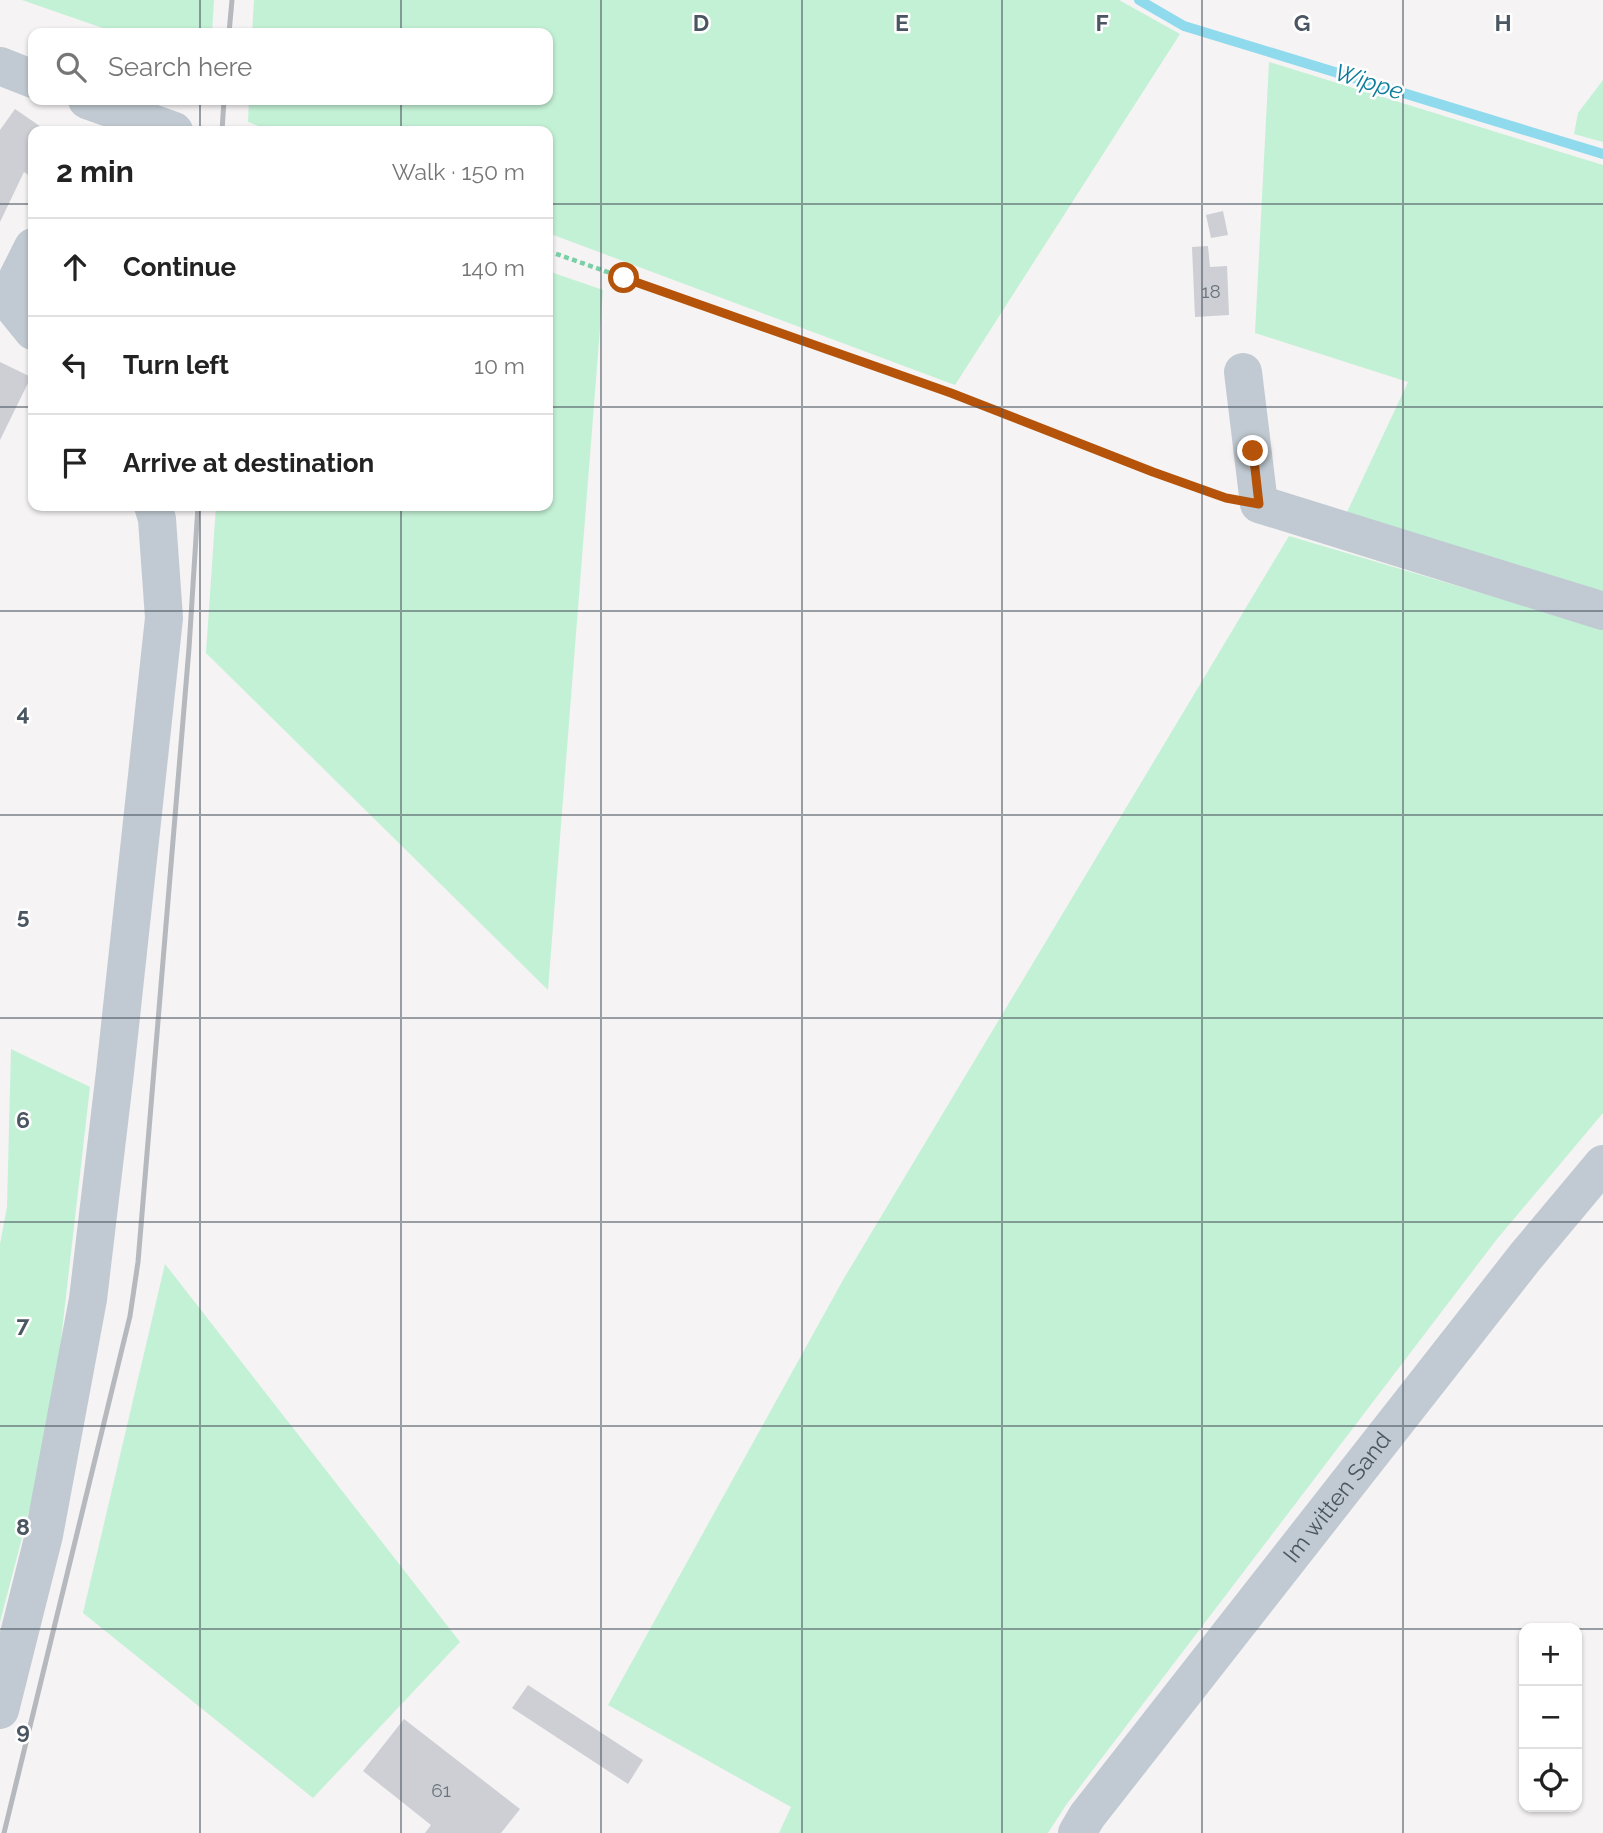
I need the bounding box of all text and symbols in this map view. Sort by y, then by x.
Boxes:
text: D [693,9,709,36]
text: E [895,9,909,36]
text: F [1095,9,1109,36]
text: G [1294,9,1310,36]
text: H [1494,9,1512,36]
search box [28,28,553,105]
icon: search [52,48,90,86]
text: Search here [108,52,252,82]
water label: Wippe [1331,57,1407,106]
text: 2 min [56,154,134,189]
text: Walk · 150 m [392,158,525,185]
icon: ahead [56,248,94,286]
text: Continue [123,252,236,282]
text: 140 m [462,254,525,281]
route start [608,262,639,293]
house number: 18 [1201,280,1221,302]
icon: left [56,346,94,384]
text: Turn left [123,350,229,380]
text: 10 m [474,352,525,379]
route end [1237,435,1268,466]
icon: arrive [56,444,94,482]
text: Arrive at destination [123,448,374,478]
text: 4 [16,699,30,726]
text: 5 [17,902,30,929]
text: 6 [16,1106,30,1133]
text: 7 [17,1310,30,1337]
street label: Im witten Sand [1277,1426,1396,1567]
text: 8 [16,1513,30,1540]
map controls [1519,1623,1582,1812]
button: + [1519,1623,1582,1686]
button: − [1519,1686,1582,1749]
text: 9 [16,1717,30,1744]
button: locate [1519,1749,1582,1812]
house number: 61 [431,1779,451,1801]

